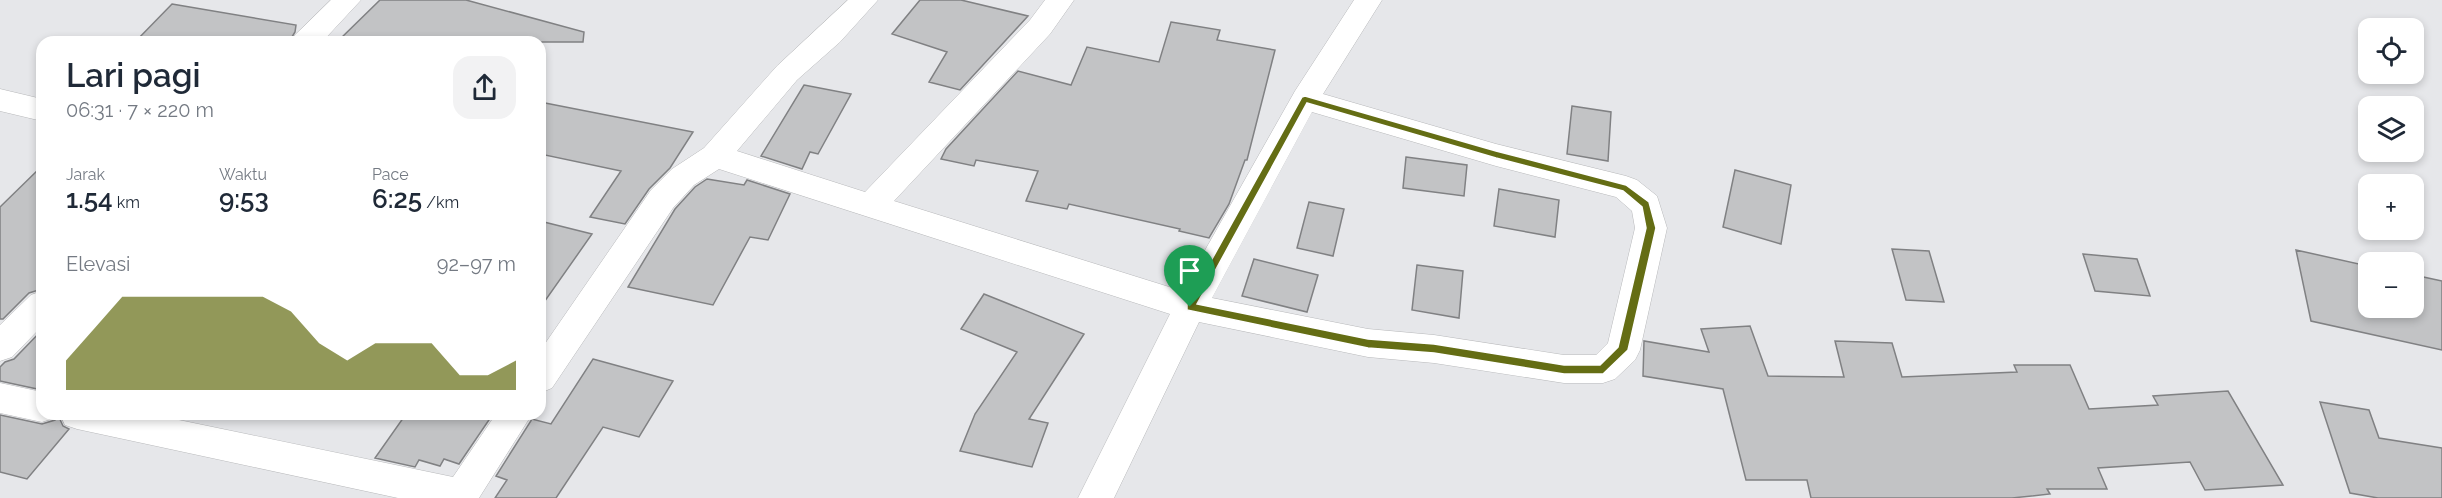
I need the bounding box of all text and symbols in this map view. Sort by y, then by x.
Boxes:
map controls [2358,18,2424,318]
button: locate [2358,18,2424,84]
text: Lari pagi [66,56,200,95]
button: share [453,56,516,119]
button: layers [2358,96,2424,162]
text: 06:31 · 7 × 220 m [66,98,214,122]
text: Jarak [66,165,105,184]
text: Waktu [219,165,267,184]
text: Pace [372,165,409,184]
button: + [2358,174,2424,240]
text: 1.54 [66,184,113,214]
text: 9:53 [219,184,269,214]
text: 6:25 [372,184,422,214]
text: km [113,193,140,212]
text: /km [422,193,459,212]
pin [1164,245,1215,307]
text: Elevasi [66,252,130,276]
text: 92–97 m [437,252,516,276]
button: − [2358,252,2424,318]
icon: arrive [1173,254,1206,287]

